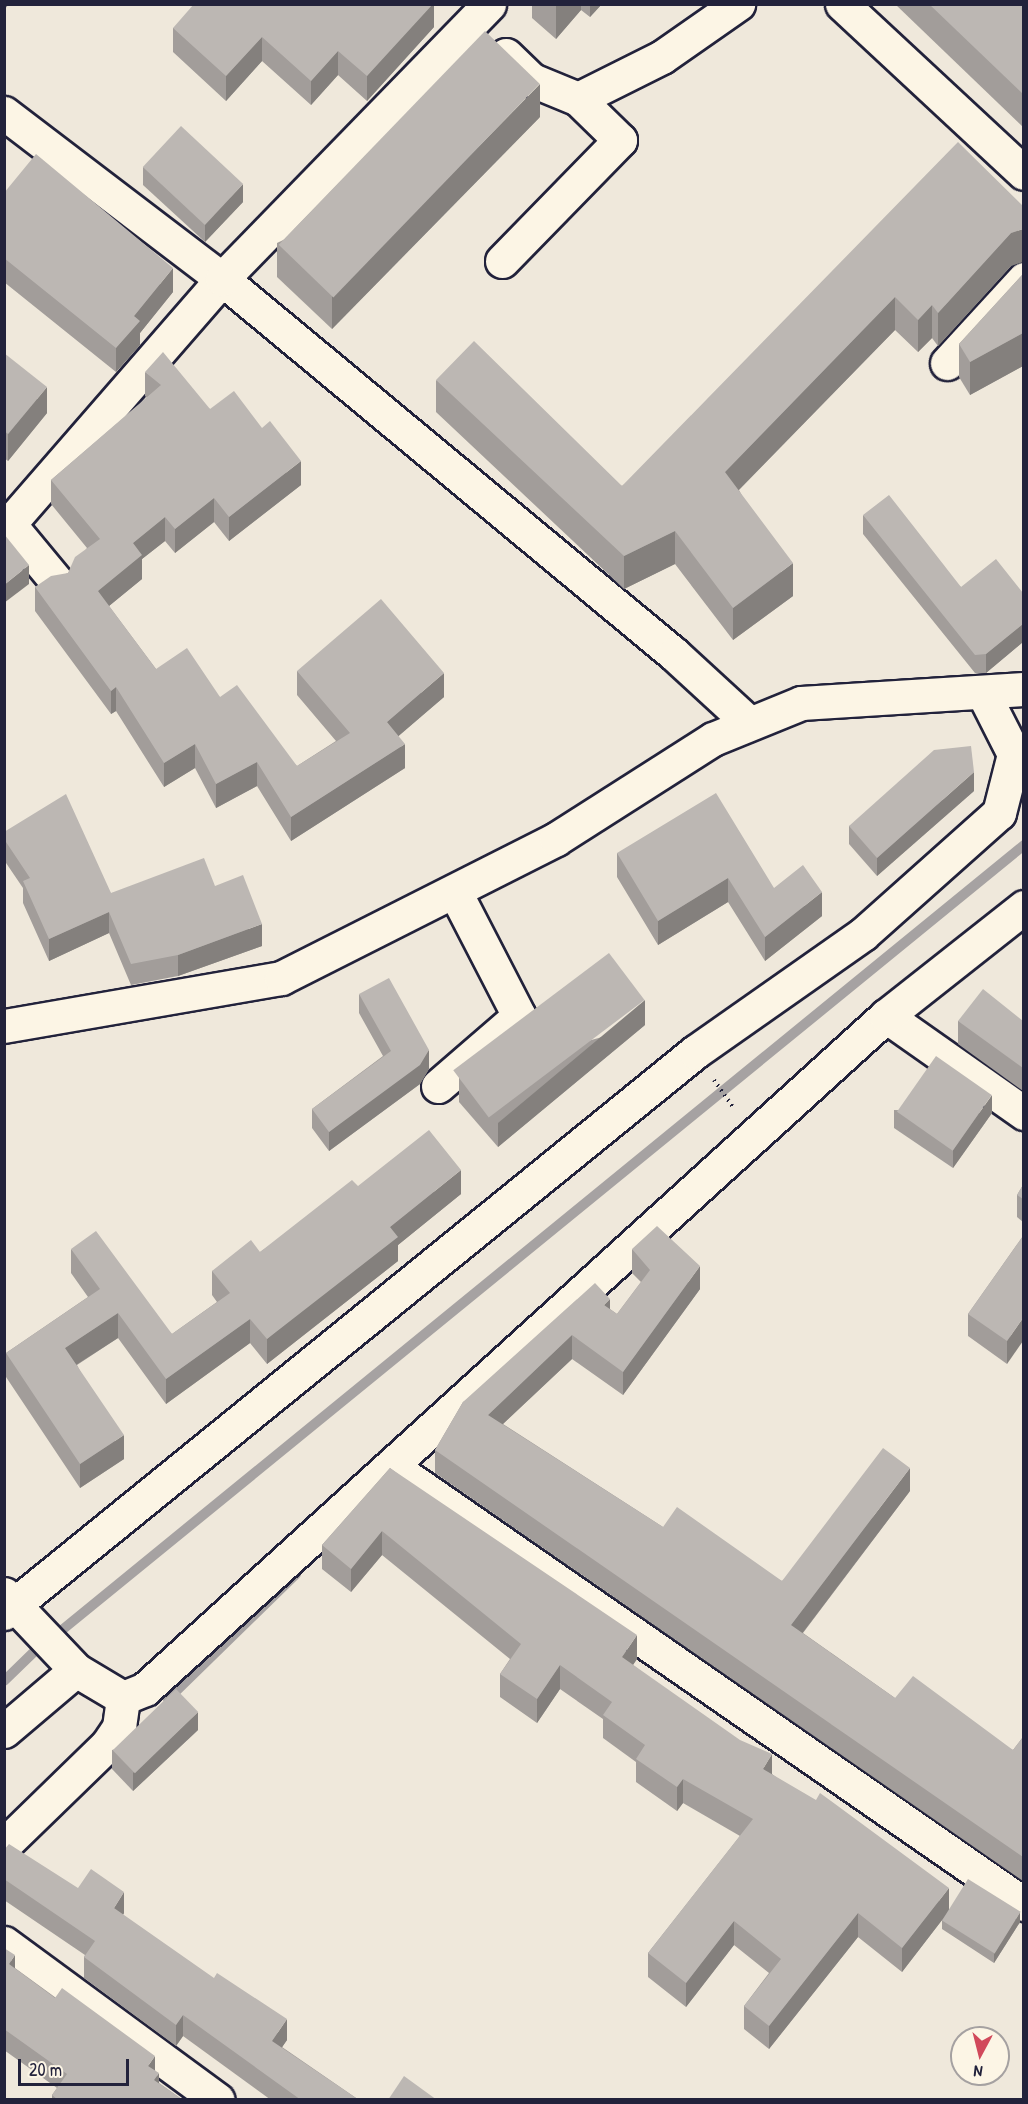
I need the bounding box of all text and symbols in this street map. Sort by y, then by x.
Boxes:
north arrow [950,2026,1010,2086]
scale bar [21,2047,132,2085]
text: 20 m [29,2057,62,2082]
text: N [972,2060,984,2083]

